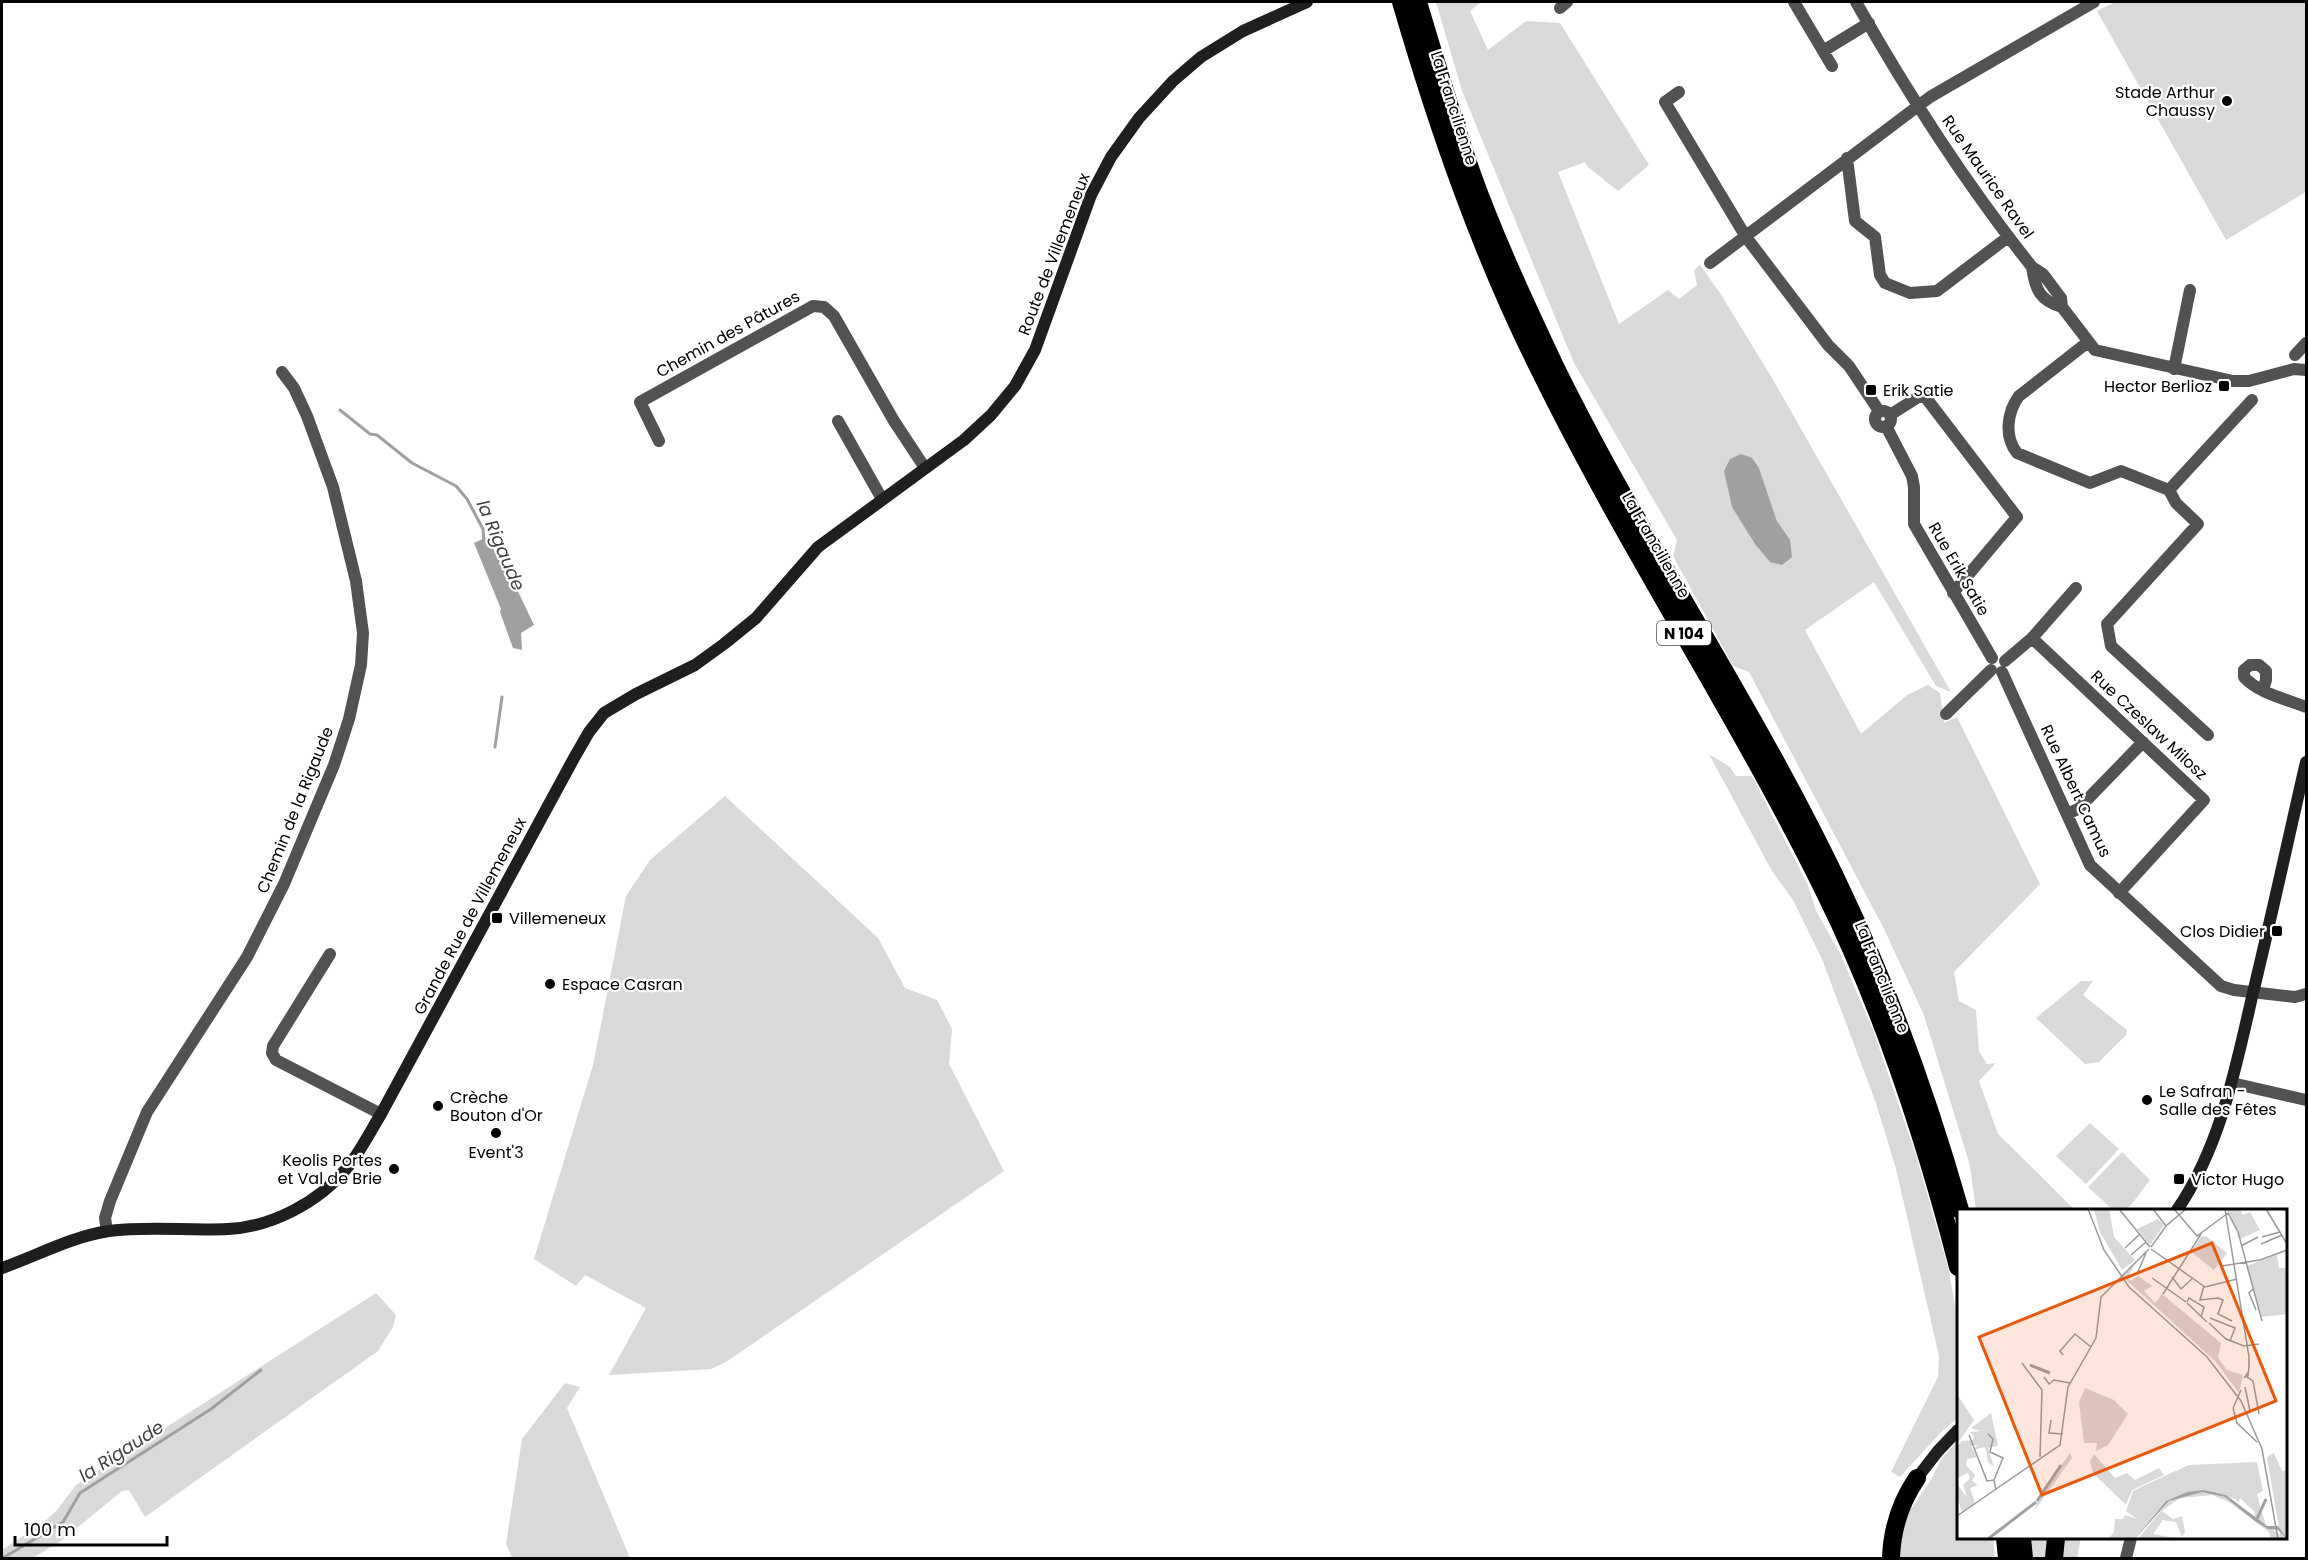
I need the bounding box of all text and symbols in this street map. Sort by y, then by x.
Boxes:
street label: La Francilienne [1425,48,1483,168]
place label: Stade Arthur Chaussy [2115,81,2215,122]
marker: Stade Arthur Chaussy [2220,94,2234,108]
street label: Rue Maurice Ravel [1937,111,2039,243]
street label: Route de Villemeneux [1012,169,1096,339]
street label: Chemin des Pâtures [652,285,804,383]
place label: Hector Berlioz [2104,375,2212,398]
place label: Erik Satie [1883,379,1954,402]
marker: Hector Berlioz [2217,379,2231,393]
marker: Erik Satie [1864,383,1878,397]
street label: La Francilienne [1616,488,1696,602]
water label: la Rigaude [471,496,531,594]
street label: Rue Erik Satie [1923,518,1995,620]
road number: N 104 [1657,621,1711,645]
street label: Rue Czeslaw Milosz [2086,665,2212,785]
street label: Rue Albert Camus [2035,721,2117,861]
street label: Chemin de la Rigaude [251,723,339,897]
street label: Grande Rue de Villemeneux [408,813,532,1019]
place label: Villemeneux [509,907,606,930]
marker: Villemeneux [490,911,504,925]
street label: La Francilienne [1849,918,1915,1037]
place label: Clos Didier [2180,920,2265,943]
marker: Clos Didier [2270,924,2284,938]
place label: Espace Casran [562,973,683,996]
marker: Espace Casran [543,977,557,991]
place label: Le Safran - Salle des Fêtes [2159,1080,2277,1121]
place label: Crèche Bouton d'Or [450,1086,543,1127]
marker: Le Safran - Salle des Fêtes [2140,1093,2154,1107]
marker: Crèche Bouton d'Or [431,1099,445,1113]
marker: Event'3 [489,1126,503,1140]
place label: Event'3 [468,1141,524,1164]
place label: Keolis Portes et Val de Brie [278,1149,382,1190]
marker: Keolis Portes et Val de Brie [387,1162,401,1176]
place label: Victor Hugo [2191,1168,2284,1191]
marker: Victor Hugo [2172,1172,2186,1186]
inset map [1957,1209,2287,1539]
water label: la Rigaude [74,1414,168,1488]
scale bar [15,1509,166,1547]
text: 100 m [24,1517,76,1542]

